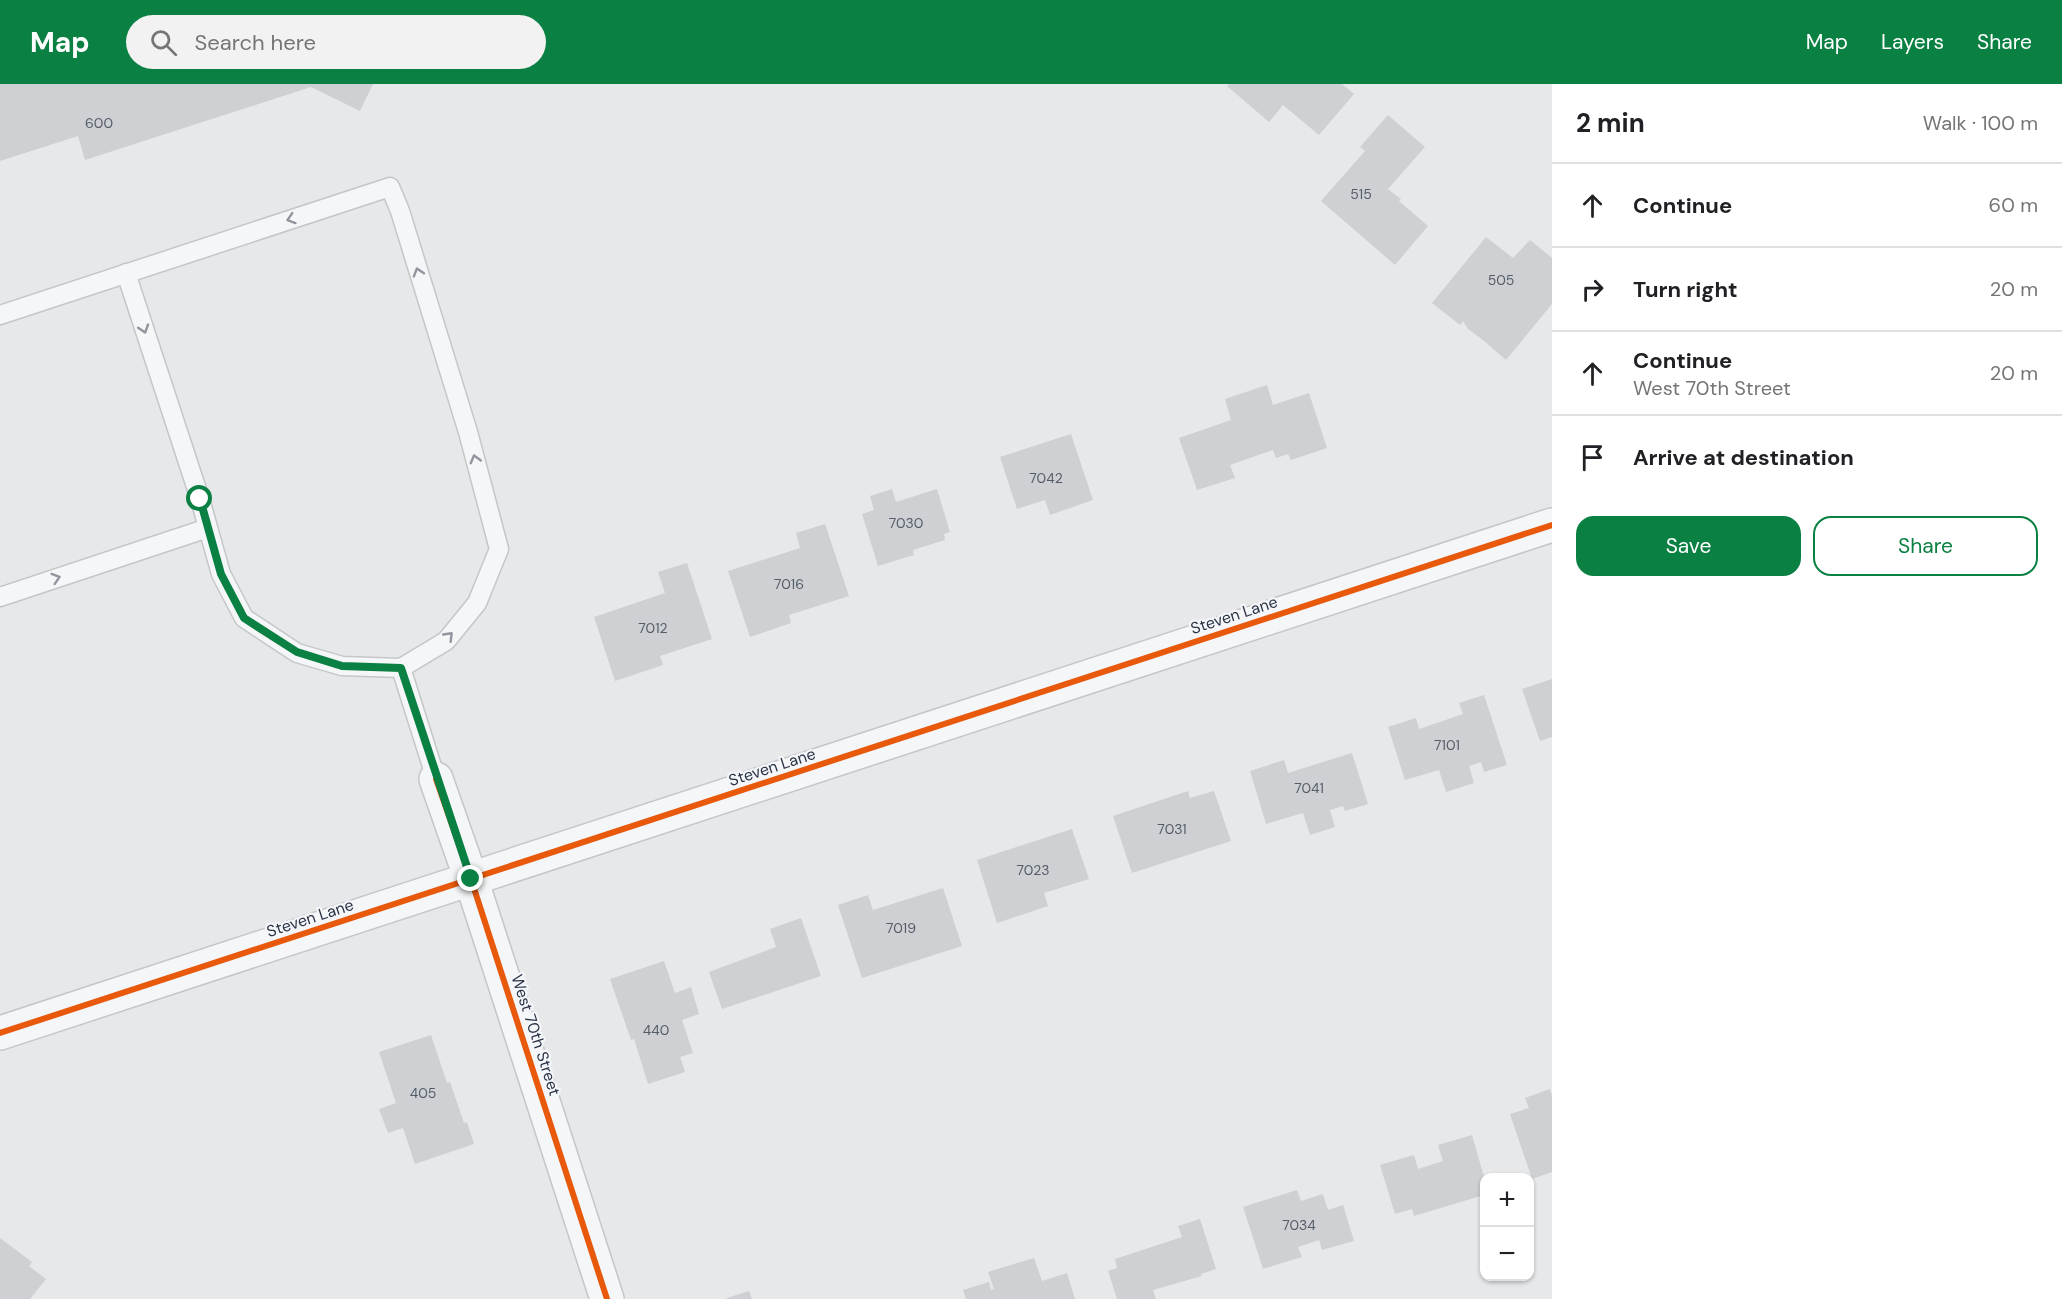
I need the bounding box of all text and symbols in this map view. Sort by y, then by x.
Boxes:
search box [126,15,546,69]
text: Map [30,24,90,61]
icon: search [147,26,180,59]
text: Search here [195,28,316,57]
text: Map [1806,28,1848,56]
text: Layers [1881,28,1944,56]
text: Share [1977,28,2032,56]
text: 2 min [1576,106,1645,140]
text: Walk · 100 m [1923,110,2038,136]
house number: 600 [85,114,113,132]
house number: 515 [1350,185,1372,203]
icon: ahead [1576,189,1609,222]
text: Continue [1633,191,1732,220]
text: 60 m [1989,192,2038,218]
one-way arrow [286,212,297,225]
one-way arrow [413,267,425,278]
house number: 505 [1488,271,1514,289]
icon: right [1576,273,1609,306]
text: Turn right [1633,275,1738,304]
text: 20 m [1990,276,2038,302]
one-way arrow [137,323,149,334]
text: Continue [1633,346,1732,375]
icon: ahead [1576,357,1609,390]
text: 20 m [1990,360,2038,386]
text: West 70th Street [1633,375,1791,401]
icon: arrive [1576,441,1609,474]
text: Arrive at destination [1633,443,1854,472]
one-way arrow [470,454,483,464]
house number: 7042 [1029,469,1063,487]
route start [186,485,212,511]
house number: 7030 [889,514,923,532]
button: Save [1576,516,1801,576]
button: Share [1813,516,2038,576]
one-way arrow [50,573,61,585]
house number: 7016 [774,575,804,593]
street label: Steven Lane [1188,591,1280,639]
house number: 7012 [638,619,668,637]
one-way arrow [442,632,453,642]
house number: 7101 [1434,736,1460,754]
street label: Steven Lane [726,743,818,791]
house number: 7041 [1294,779,1324,797]
house number: 7031 [1157,820,1187,838]
house number: 7023 [1016,861,1050,879]
route end [457,865,483,891]
street label: Steven Lane [264,894,356,942]
house number: 7019 [886,919,916,937]
street label: West 70th Street [506,972,566,1098]
house number: 440 [643,1021,669,1039]
house number: 405 [410,1084,436,1102]
map controls [1480,1173,1534,1281]
button: + [1480,1173,1534,1227]
house number: 7034 [1282,1216,1316,1234]
button: − [1480,1227,1534,1281]

